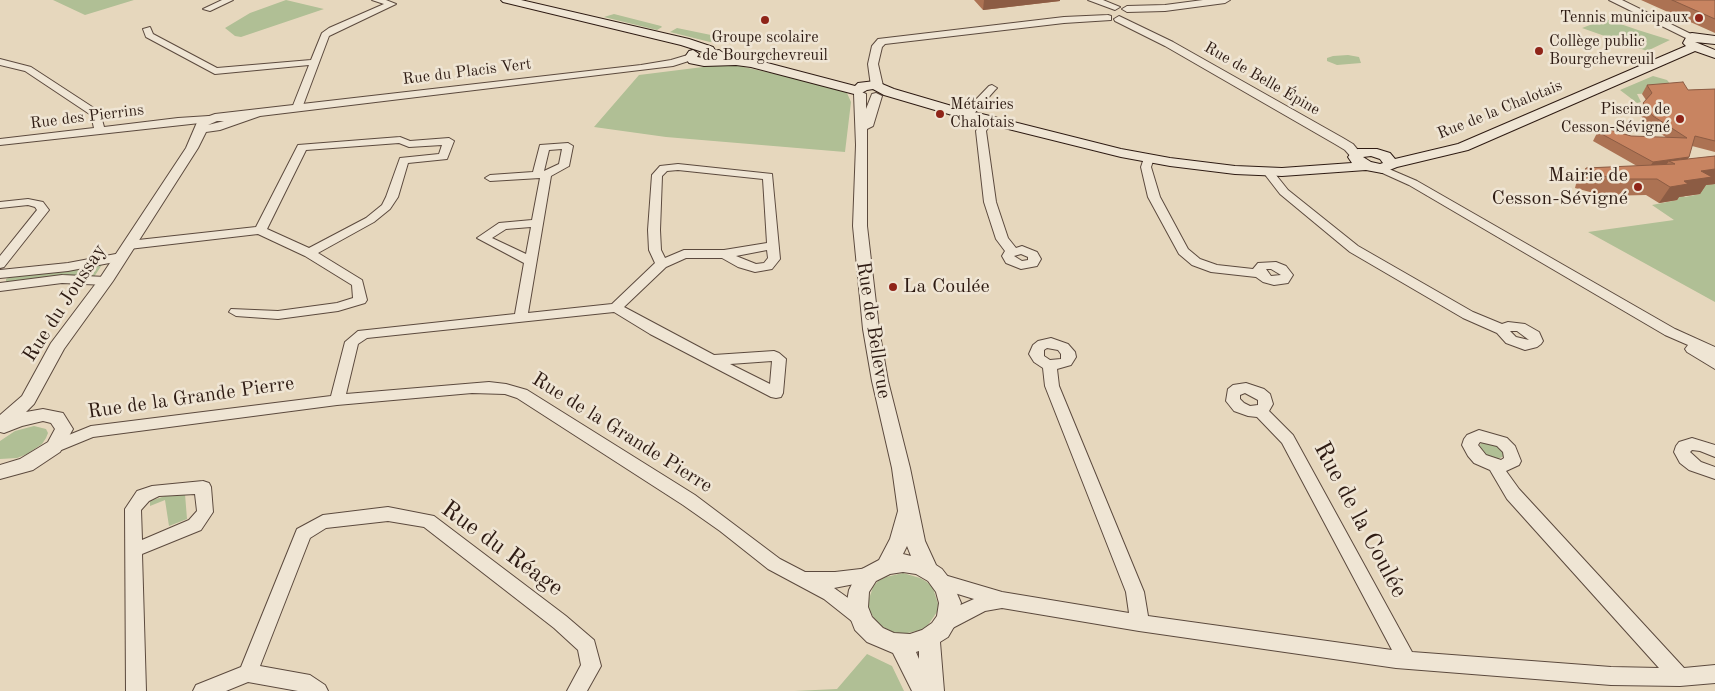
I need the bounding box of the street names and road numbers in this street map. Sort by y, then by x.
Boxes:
street label: Rue de Belle Épine [1201,38,1323,120]
street label: Rue du Placis Vert [402,55,532,89]
street label: Rue de la Chalotais [1435,76,1565,144]
street label: Rue des Pierrins [29,100,145,134]
street label: Rue du Joussay [18,240,112,366]
street label: Rue de Bellevue [850,260,896,400]
street label: Rue de la Grande Pierre [527,368,717,498]
street label: Rue de la Grande Pierre [86,372,296,424]
street label: Rue de la Coulée [1307,437,1413,603]
street label: Rue du Réage [435,495,569,603]

